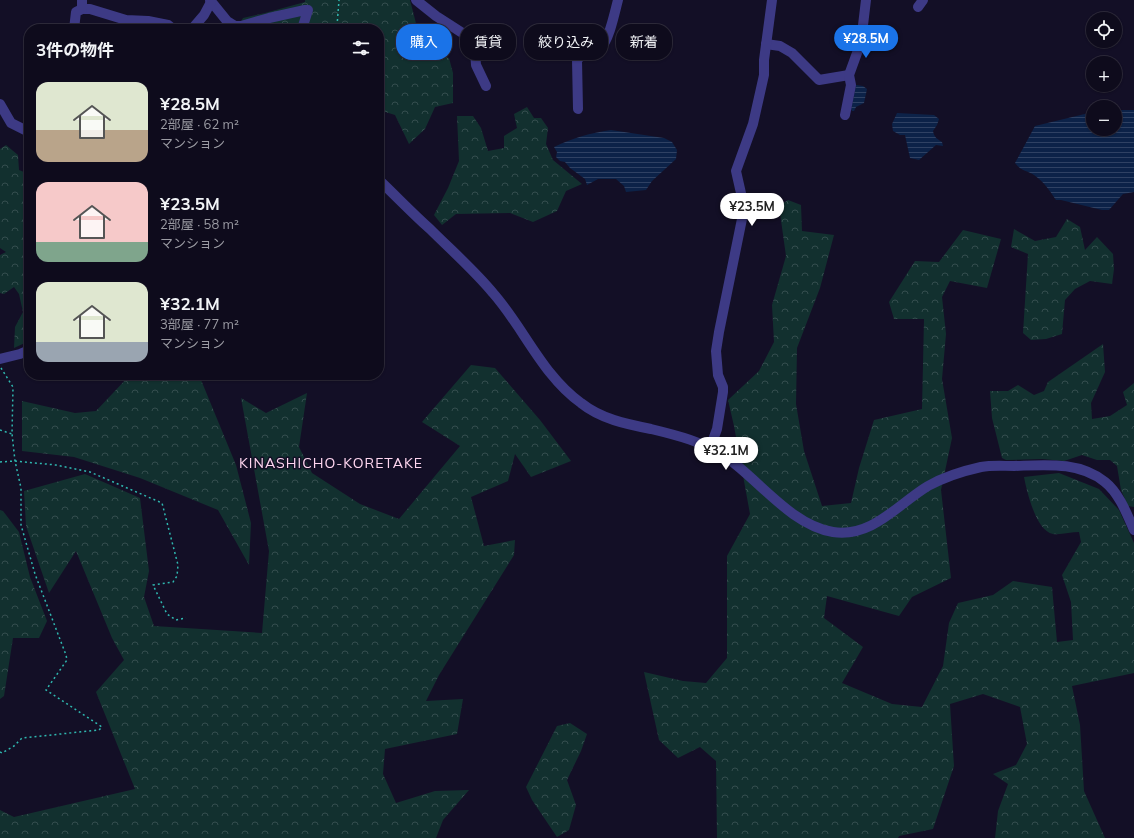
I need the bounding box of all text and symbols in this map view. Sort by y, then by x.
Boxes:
map controls [1086,12,1122,136]
button: locate [1086,12,1122,48]
chip: 購入 [396,24,452,60]
chip: 賃貸 [460,24,516,60]
chip: 絞り込み [524,24,608,60]
chip: 新着 [616,24,672,60]
pin: ¥28.5M [833,25,899,59]
text: ¥28.5M [843,30,889,46]
icon: filters [350,37,372,59]
text: 3件の物件 [36,39,114,60]
button: + [1086,56,1122,92]
text: ¥28.5M [160,93,220,114]
icon: home [68,98,116,146]
button: − [1086,100,1122,136]
text: 2部屋 · 62 m² [160,116,239,132]
text: マンション [160,135,225,151]
text: ¥23.5M [160,193,220,214]
pin: ¥23.5M [719,193,785,227]
icon: home [68,198,116,246]
text: ¥23.5M [729,198,775,214]
text: 2部屋 · 58 m² [160,216,239,232]
text: マンション [160,235,225,251]
text: ¥32.1M [160,293,220,314]
icon: home [68,298,116,346]
text: 3部屋 · 77 m² [160,316,239,332]
text: マンション [160,335,225,351]
pin: ¥32.1M [693,437,759,471]
text: ¥32.1M [703,442,749,458]
district label: KINASHICHO-KORETAKE [239,454,423,472]

